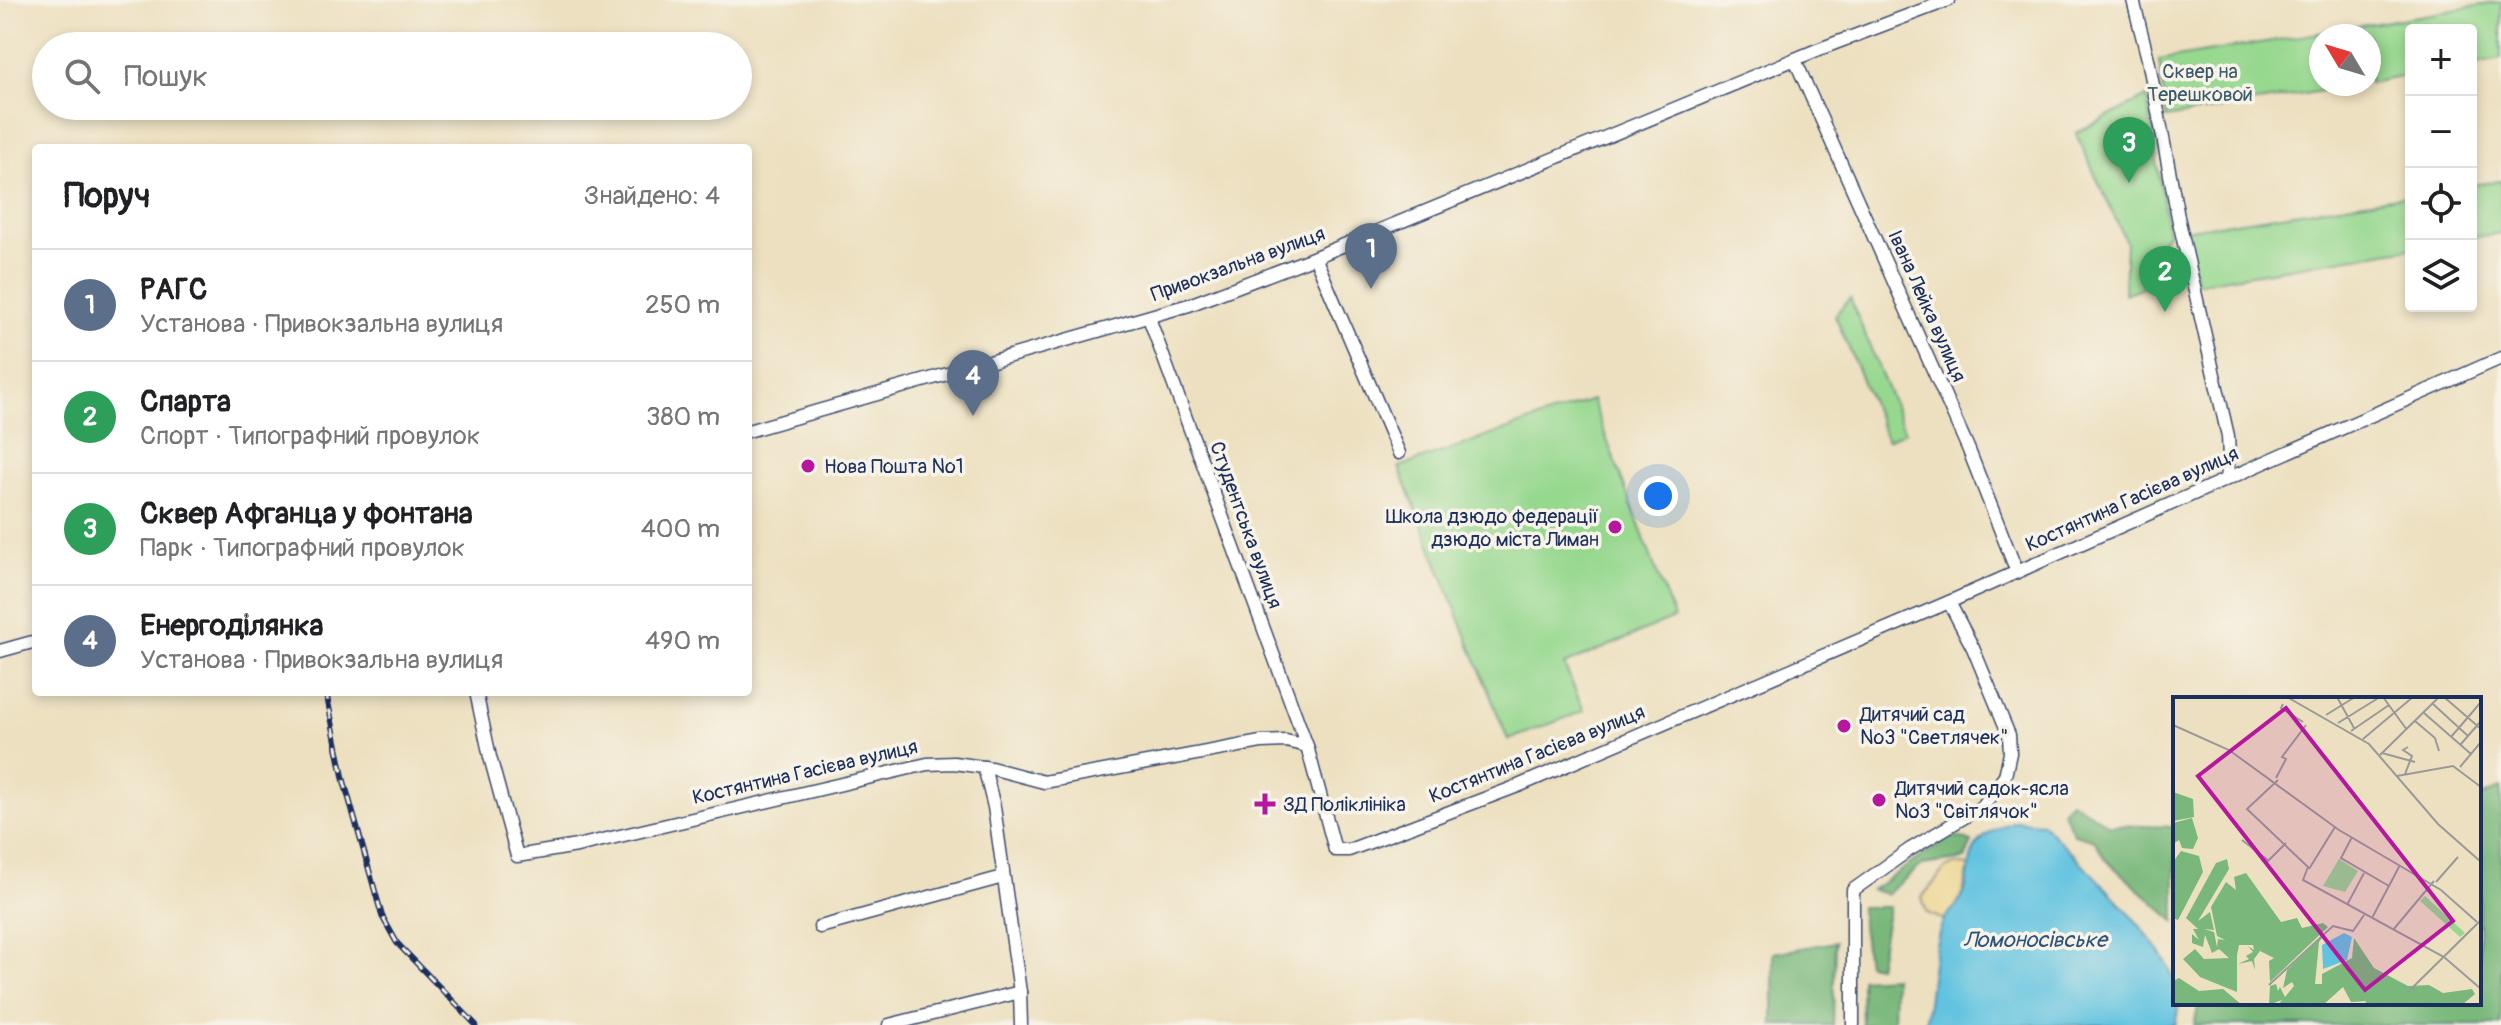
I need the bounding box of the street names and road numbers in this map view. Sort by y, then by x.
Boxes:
street label: Привокзальна вулиця [1148,221,1328,307]
street label: Івана Лейка вулиця [1882,226,1972,386]
street label: Студентська вулиця [1204,438,1288,612]
street label: Костянтина Гасієва вулиця [2022,441,2242,557]
street label: Костянтина Гасієва вулиця [1425,699,1649,809]
street label: Костянтина Гасієва вулиця [690,734,920,810]

